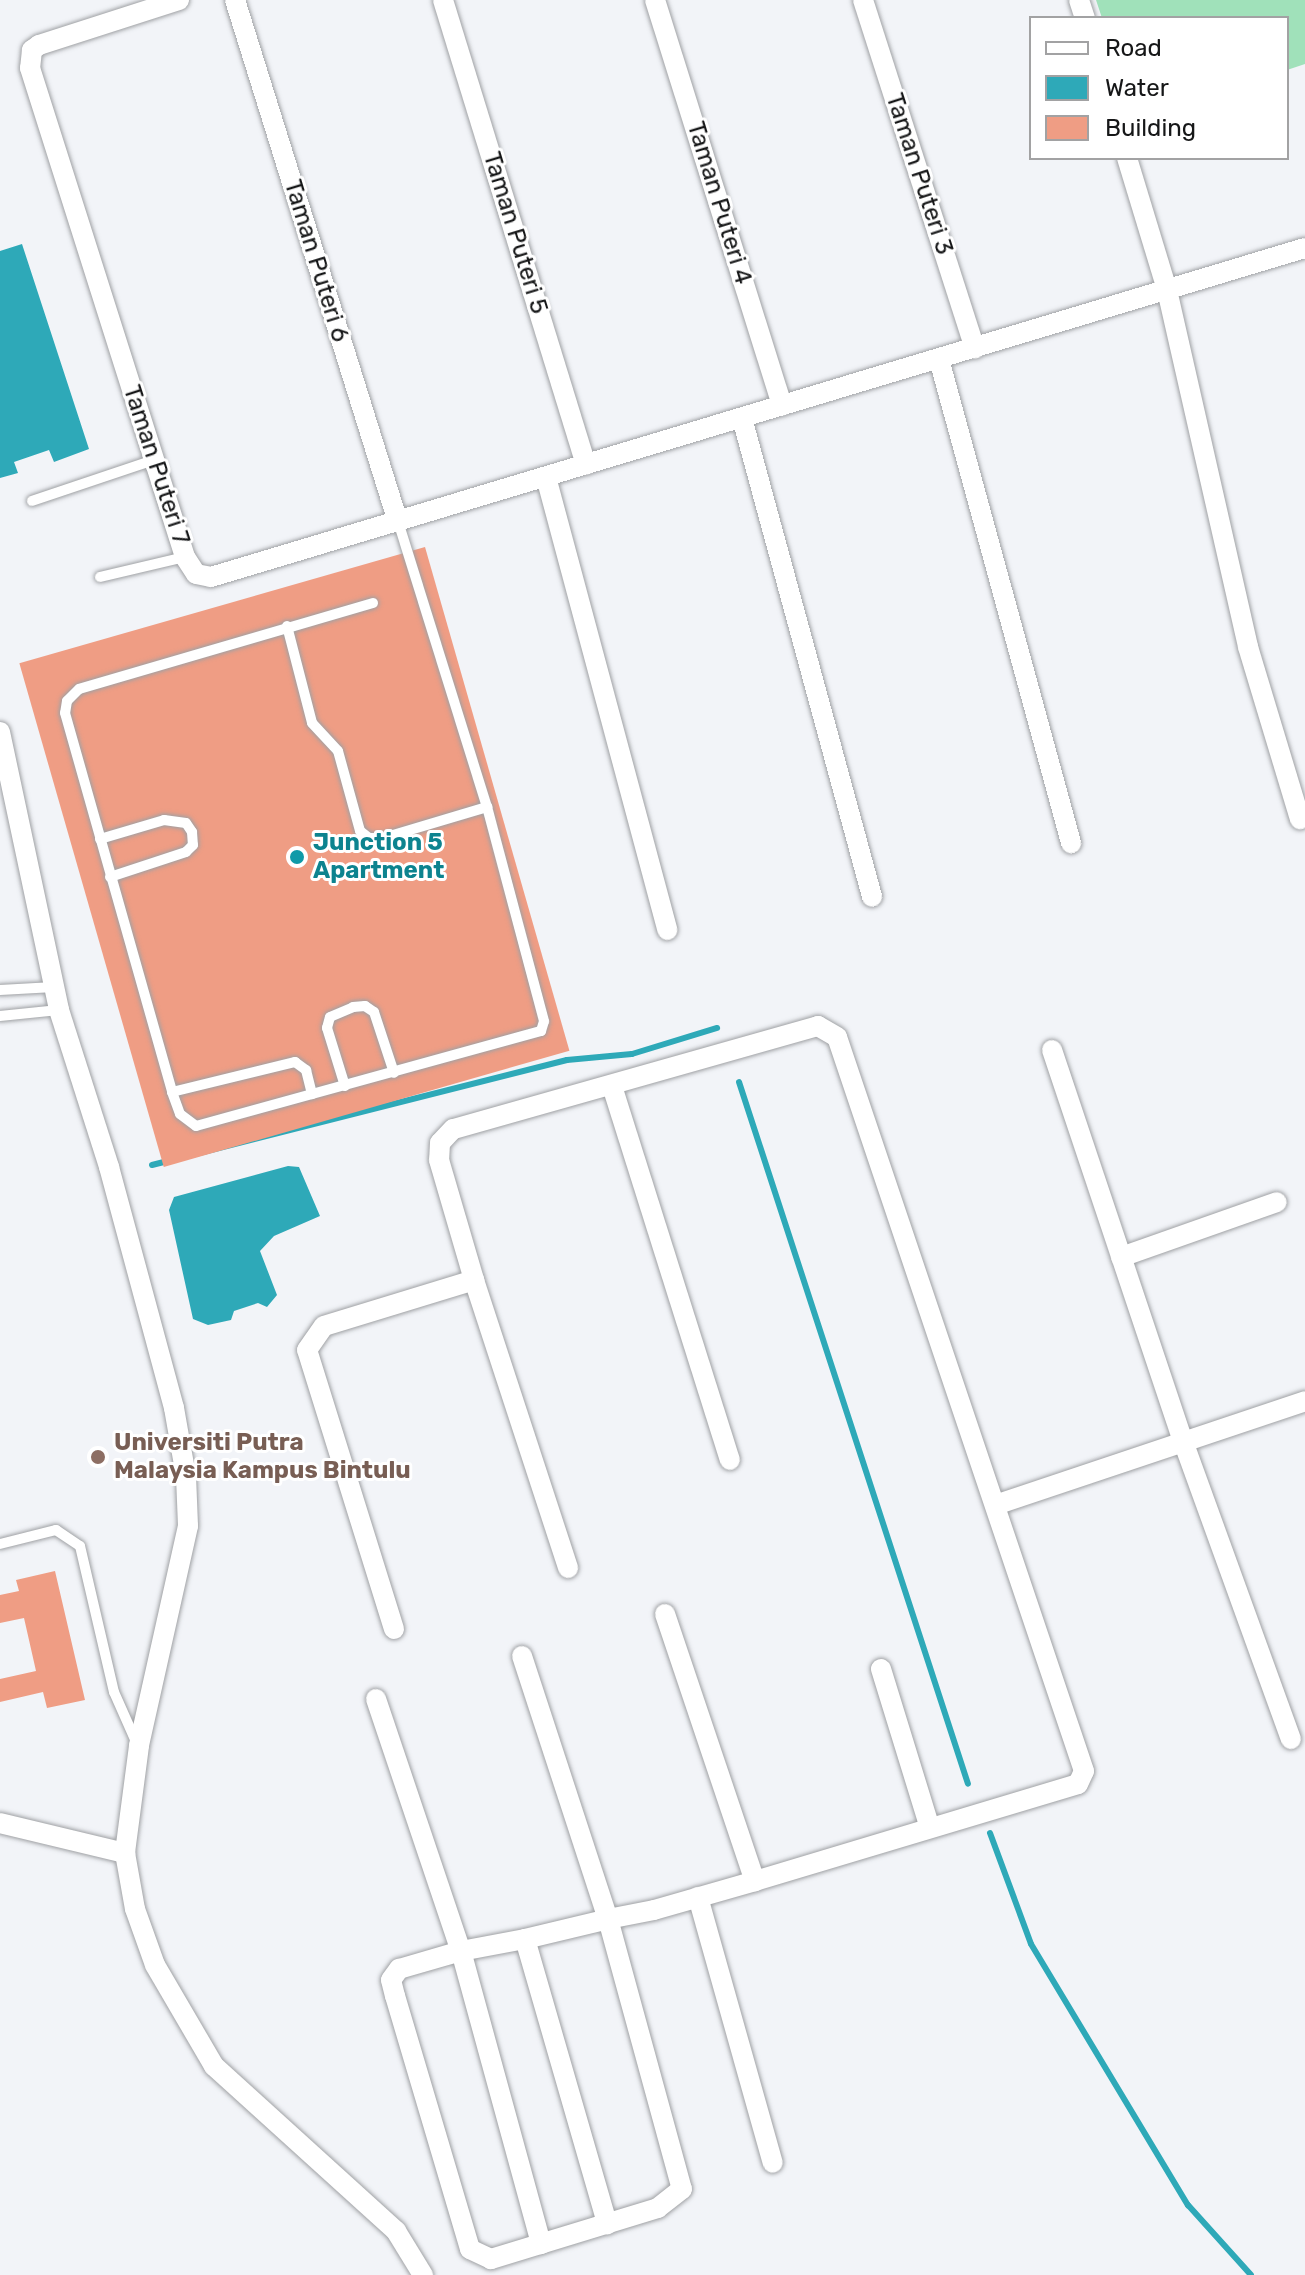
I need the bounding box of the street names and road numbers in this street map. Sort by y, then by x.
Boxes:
street label: Taman Puteri 3 [879,90,959,258]
street label: Taman Puteri 4 [681,118,757,288]
street label: Taman Puteri 5 [477,149,553,317]
street label: Taman Puteri 6 [278,177,354,345]
street label: Taman Puteri 7 [117,382,195,548]

